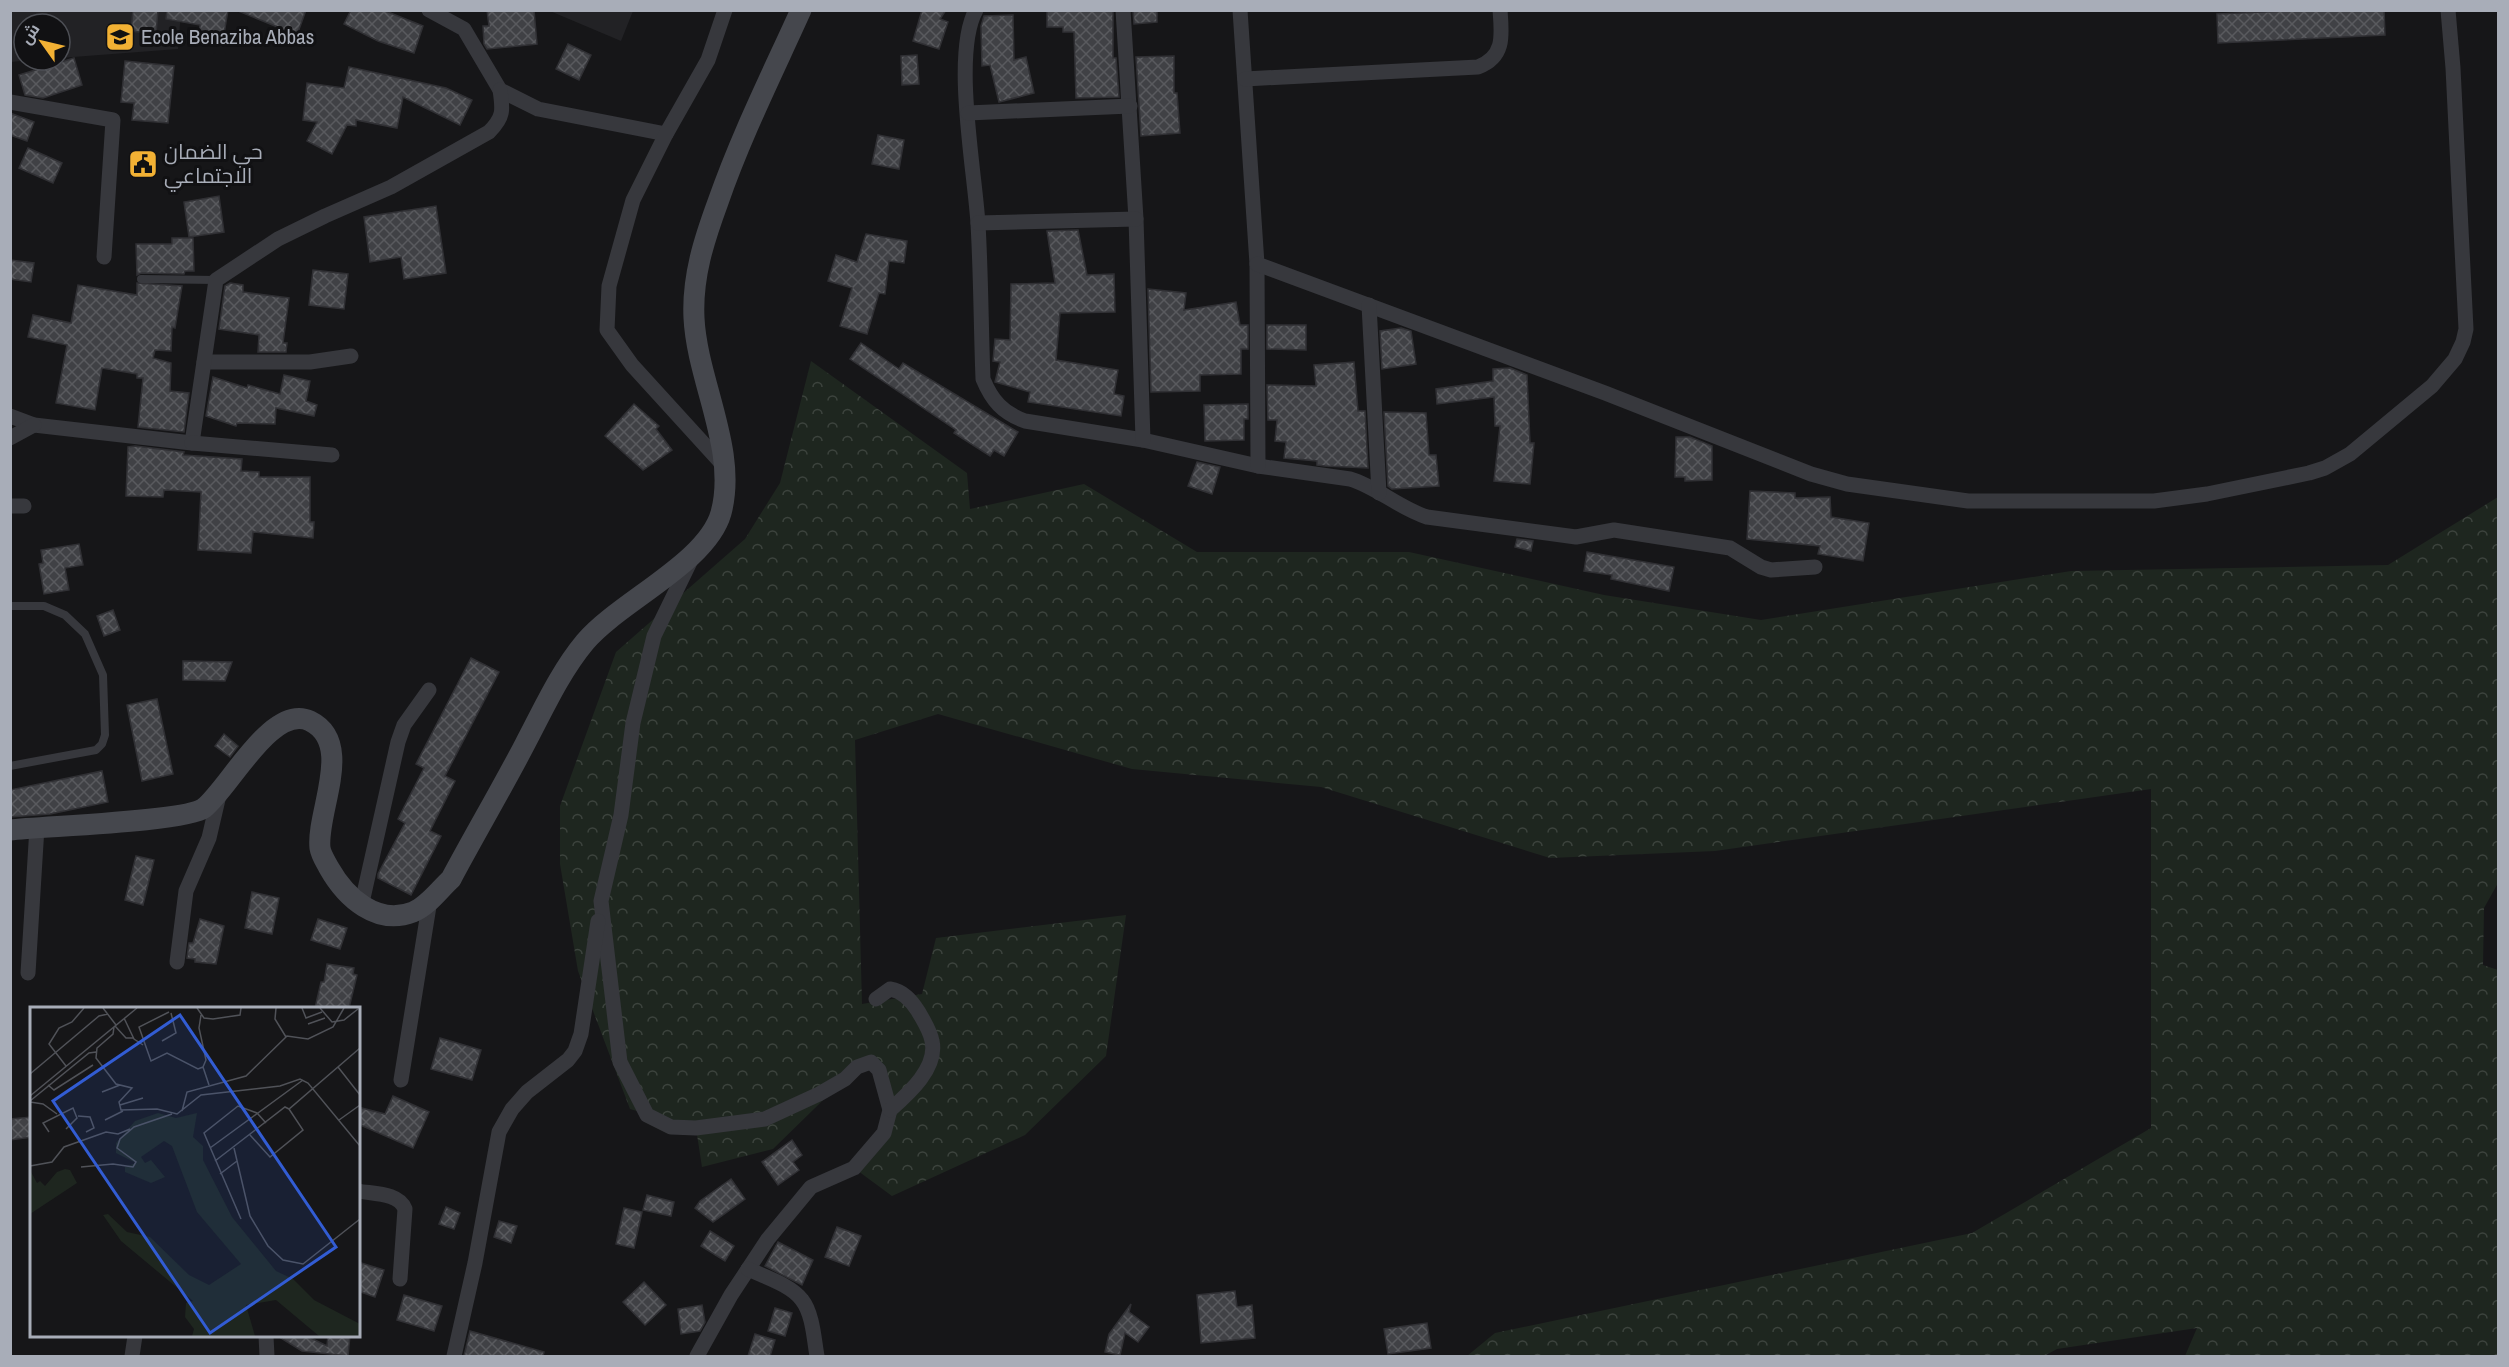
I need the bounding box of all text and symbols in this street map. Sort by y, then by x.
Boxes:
north arrow [12,12,72,72]
text: ش [15,19,44,48]
school or university icon: Ecole Benaziba Abbas [104,21,136,53]
place label: Ecole Benaziba Abbas [141,22,314,51]
place label: حي الضمان الاجتماعي [164,137,263,192]
public building icon: حي الضمان الاجتماعي [127,148,159,180]
inset map [30,1007,360,1337]

